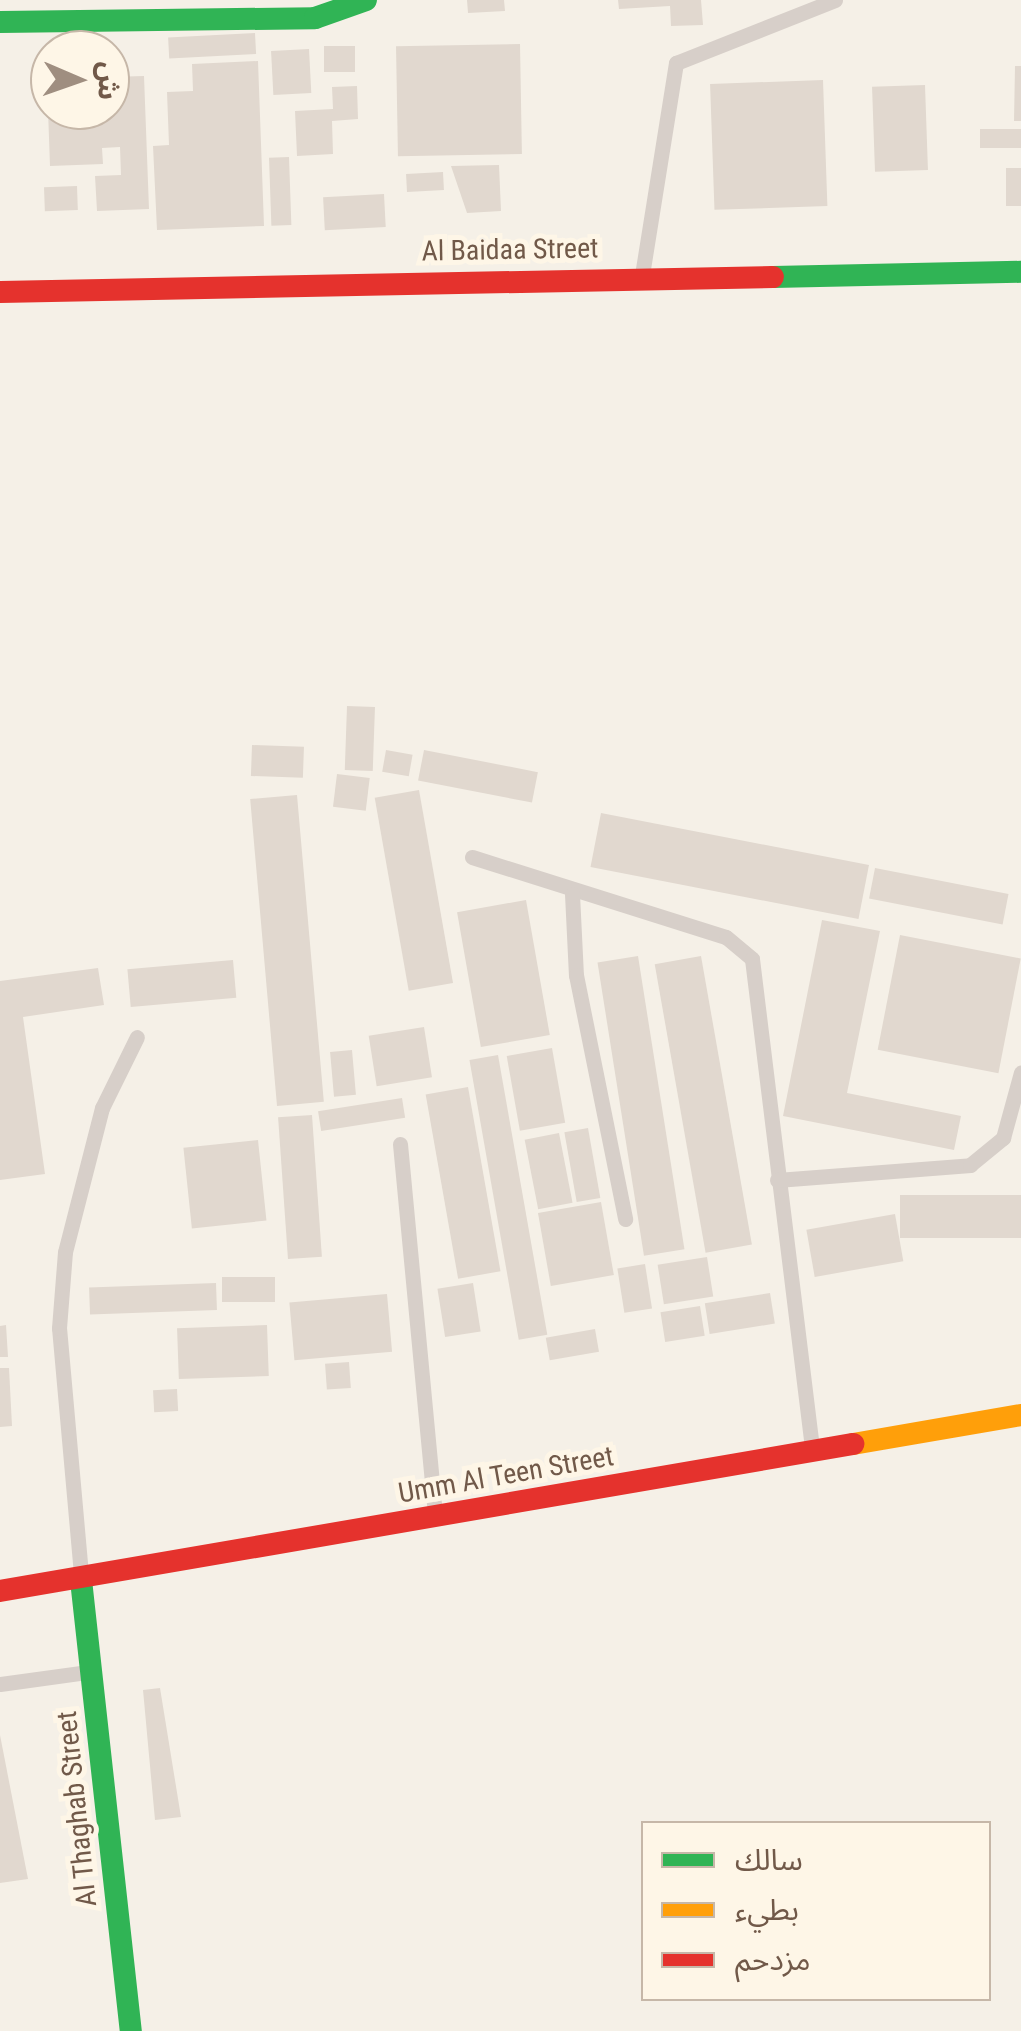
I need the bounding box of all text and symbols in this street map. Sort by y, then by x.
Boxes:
north arrow [30,30,130,130]
text: ش [91,61,126,101]
street label: Al Baidaa Street [421,232,599,268]
street label: Umm Al Teen Street [396,1439,616,1511]
street label: Al Thaghab Street [50,1709,104,1909]
legend [641,1821,991,2001]
text: سالك [735,1842,803,1877]
text: بطيء [735,1892,799,1927]
text: مزدحم [735,1942,811,1977]

